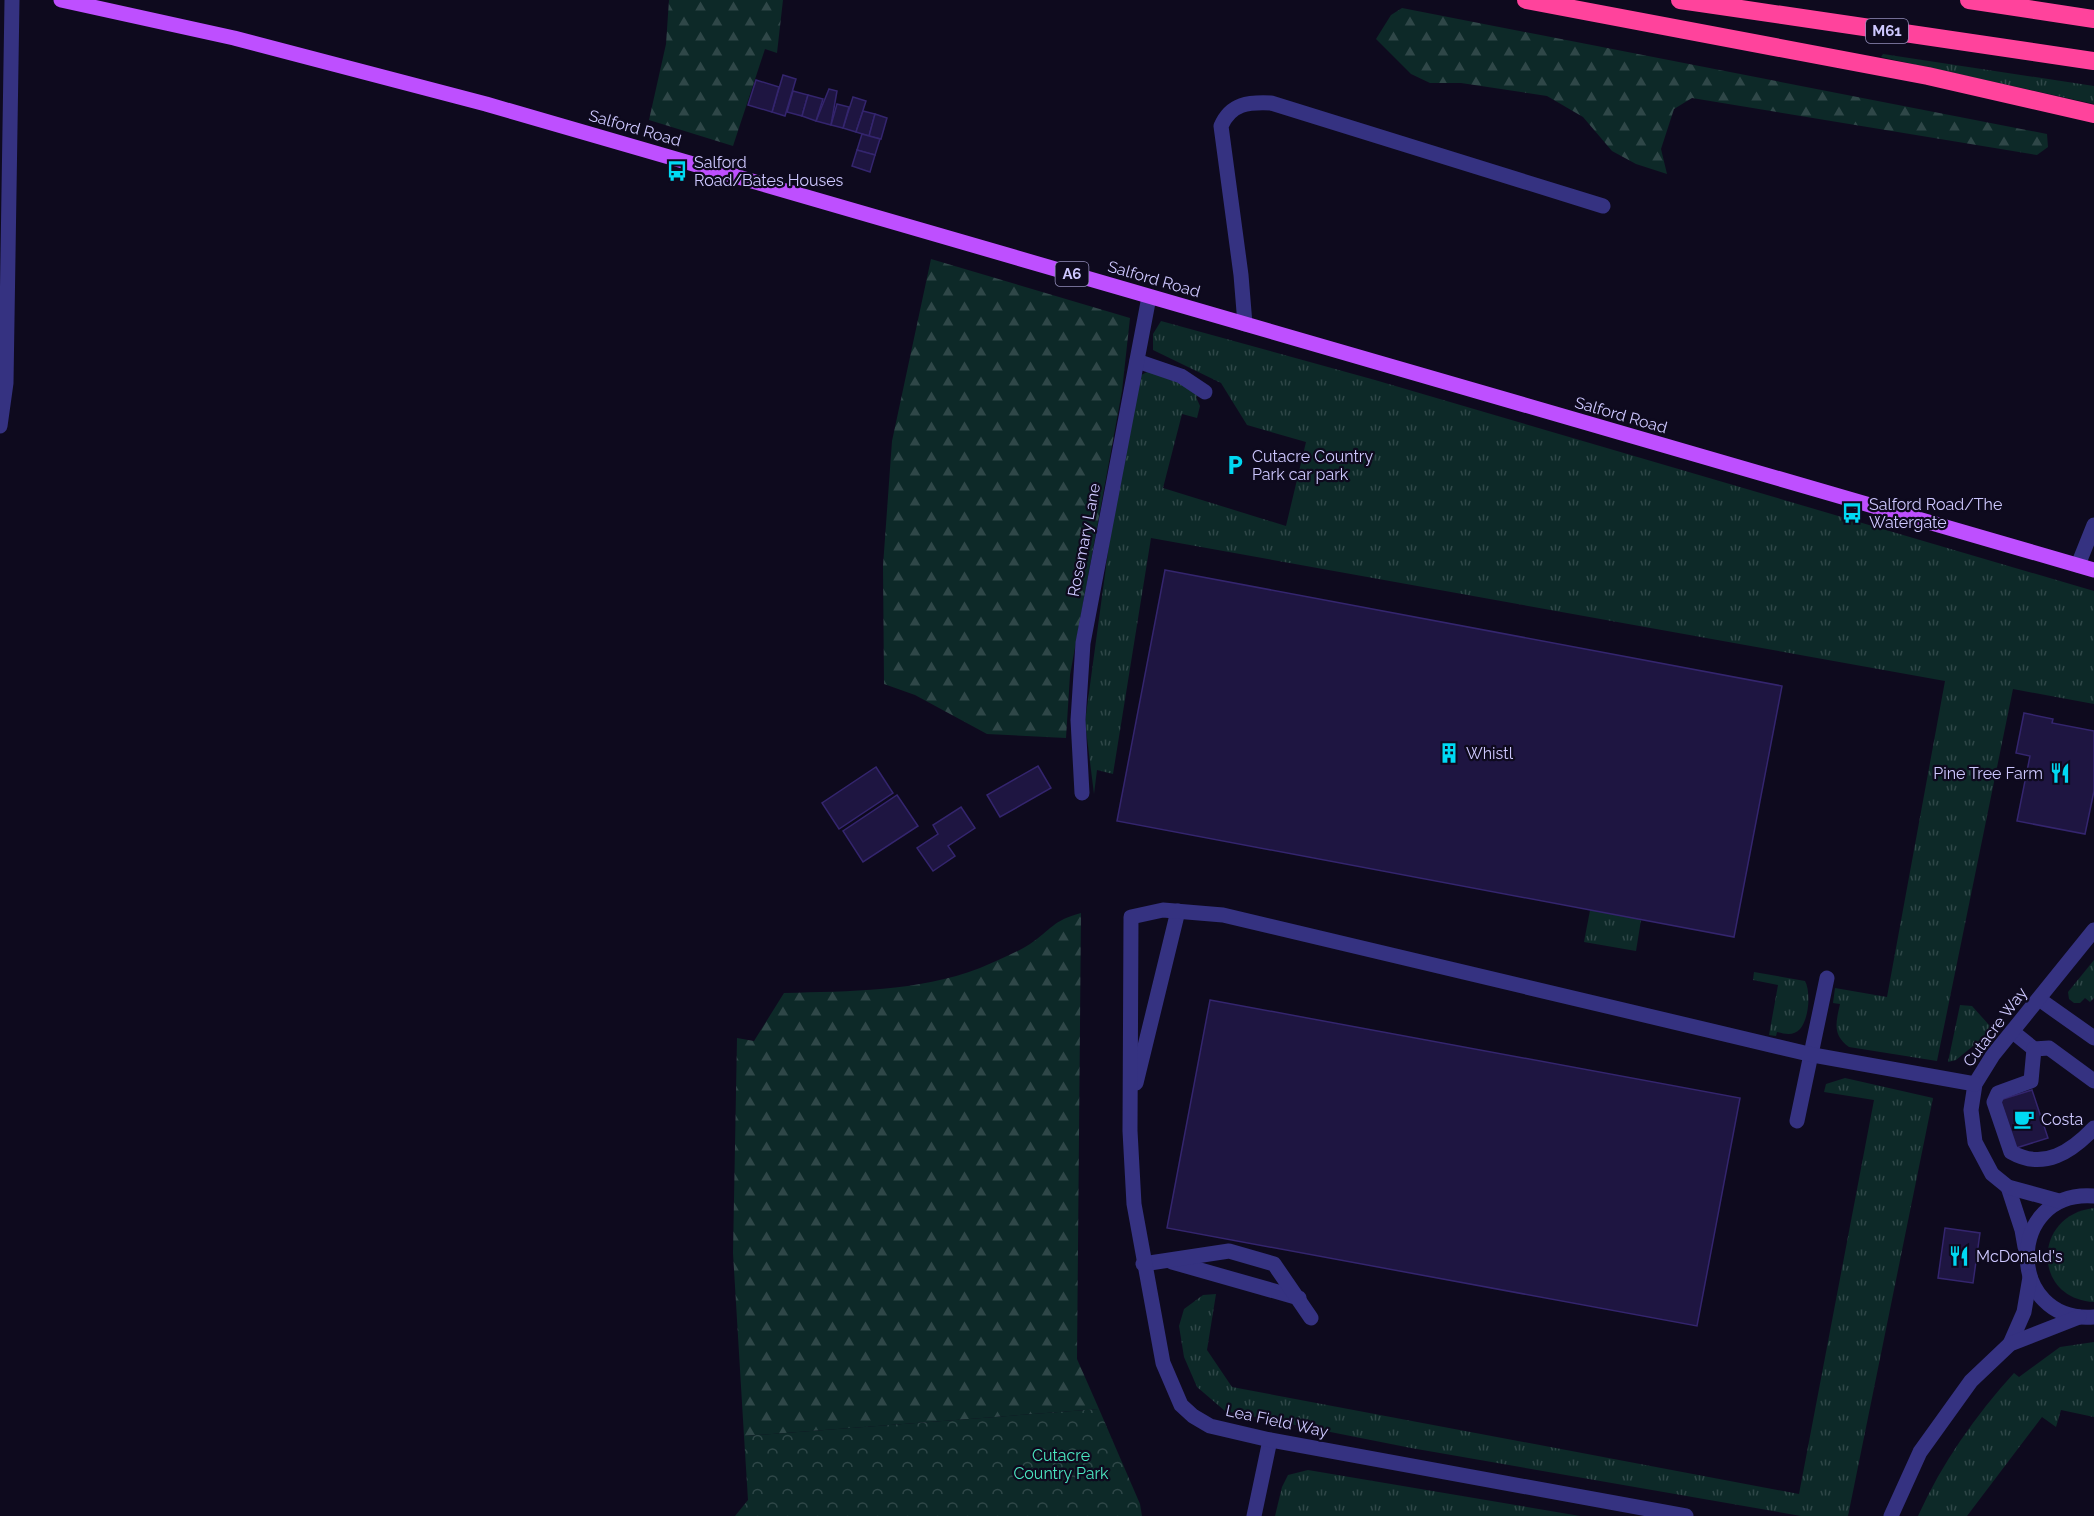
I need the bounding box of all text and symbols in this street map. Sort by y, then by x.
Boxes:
road number: M61 [1866,19,1908,43]
street label: Salford Road [587,106,683,150]
place label: Salford Road/Bates Houses [694,153,844,190]
bus stop icon: Salford Road/Bates Houses [665,159,689,183]
street label: Salford Road [1106,257,1202,301]
road number: A6 [1056,262,1088,286]
street label: Salford Road [1573,393,1669,437]
place label: Cutacre Country Park car park [1252,447,1373,484]
parking icon: Cutacre Country Park car park [1223,453,1247,477]
street label: Rosemary Lane [1064,482,1104,598]
place label: Salford Road/The Watergate [1869,495,2002,532]
bus stop icon: Salford Road/The Watergate [1840,501,1864,525]
building icon: Whistl [1437,741,1461,765]
place label: Whistl [1466,744,1514,763]
restaurant icon: Pine Tree Farm [2048,761,2072,785]
place label: Pine Tree Farm [1933,764,2043,783]
street label: Cutacre Way [1959,983,2031,1071]
cafe icon: Costa [2012,1107,2036,1131]
place label: Costa [2041,1110,2083,1129]
restaurant icon: McDonald's [1947,1244,1971,1268]
place label: McDonald's [1976,1247,2063,1266]
street label: Lea Field Way [1224,1401,1330,1441]
park label: Cutacre Country Park [1013,1446,1109,1483]

